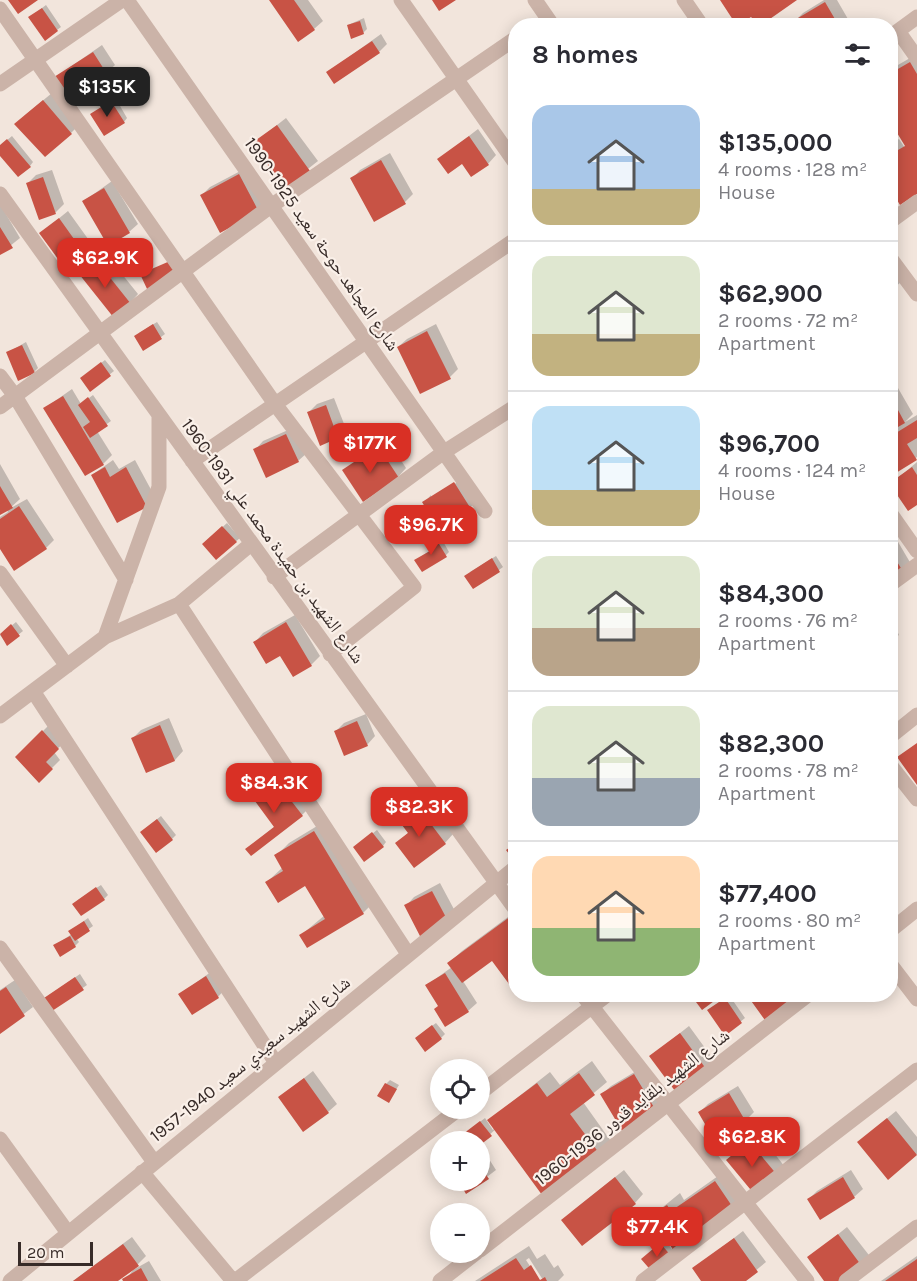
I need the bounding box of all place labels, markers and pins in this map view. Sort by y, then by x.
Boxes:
pin: $135K [65,67,149,118]
pin: $62.9K [56,238,154,289]
pin: $177K [328,423,412,474]
pin: $96.7K [382,505,480,556]
pin: $84.3K [225,763,323,814]
pin: $82.3K [370,787,468,838]
pin: $62.8K [703,1117,801,1168]
pin: $77.4K [608,1207,706,1258]

